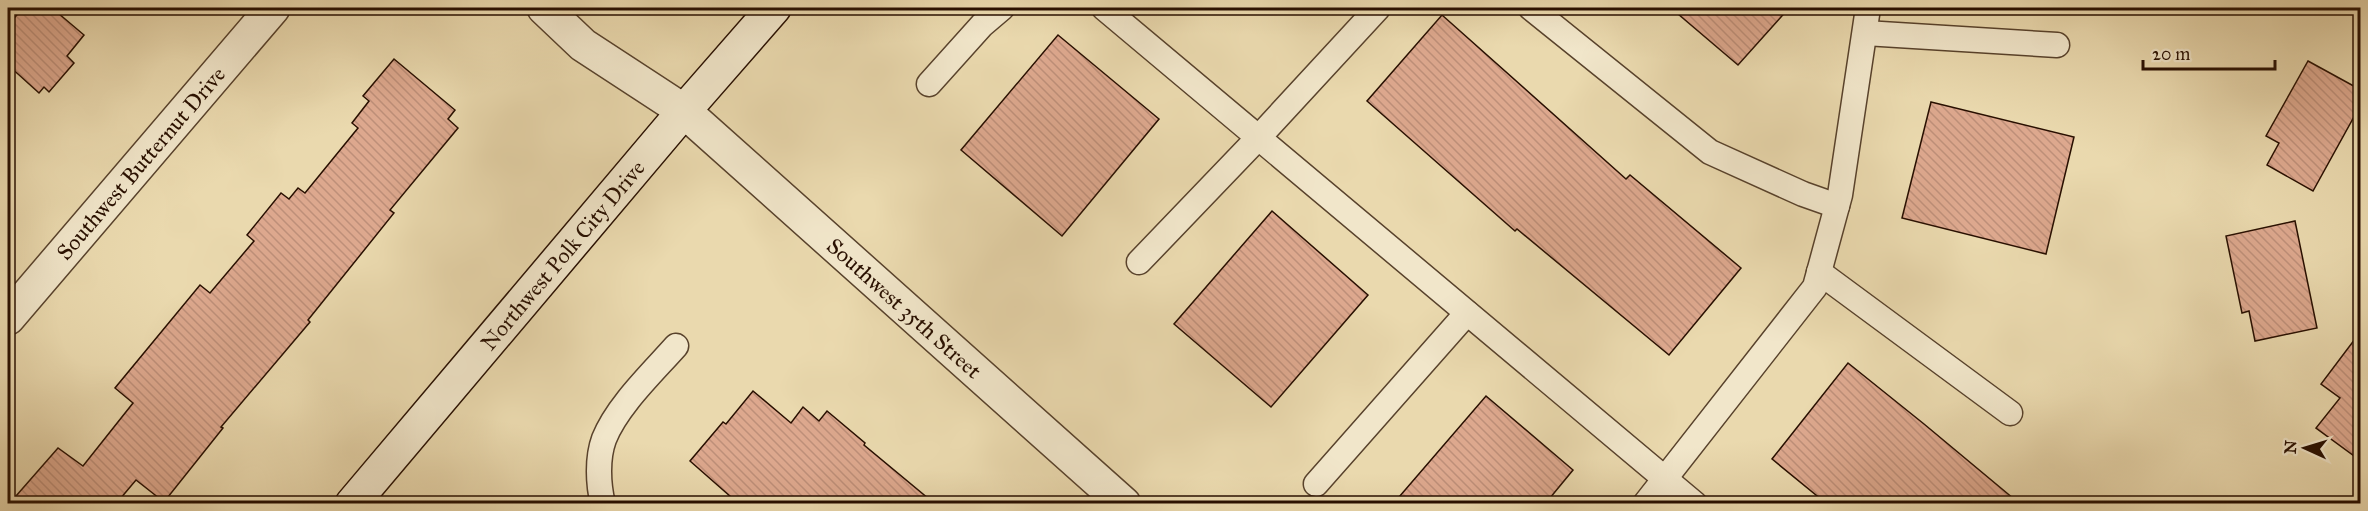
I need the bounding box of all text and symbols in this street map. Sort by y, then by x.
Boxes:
scale bar [2143,33,2275,71]
text: 20 m [2152,43,2190,65]
street label: Southwest Butternut Drive [51,61,231,265]
street label: Northwest Polk City Drive [475,155,651,356]
street label: Southwest 35th Street [821,232,987,384]
north arrow [2275,418,2335,478]
text: N [2281,439,2301,454]

